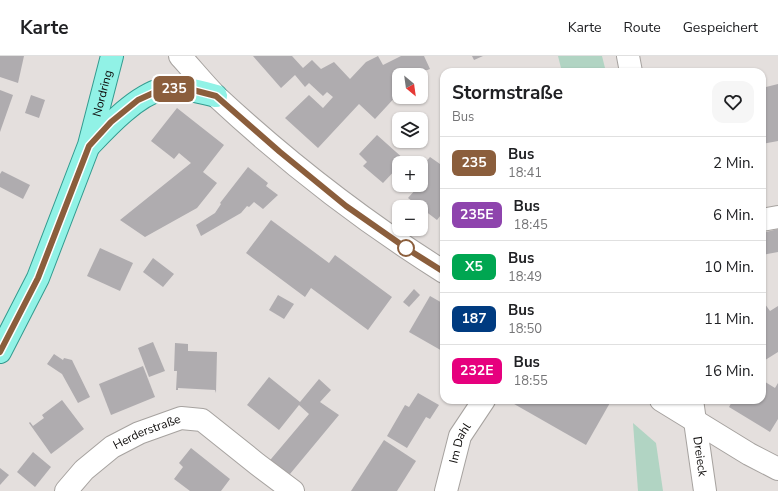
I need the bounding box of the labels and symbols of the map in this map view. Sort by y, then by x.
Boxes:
street label: Nordring [89,68,116,118]
north arrow [392,68,428,104]
line badge: 235 [151,76,197,102]
unlabelled marker [397,239,415,257]
street label: Herderstraße [110,411,183,453]
street label: Im Dahl [445,419,475,465]
street label: Dreieck [689,435,711,478]

